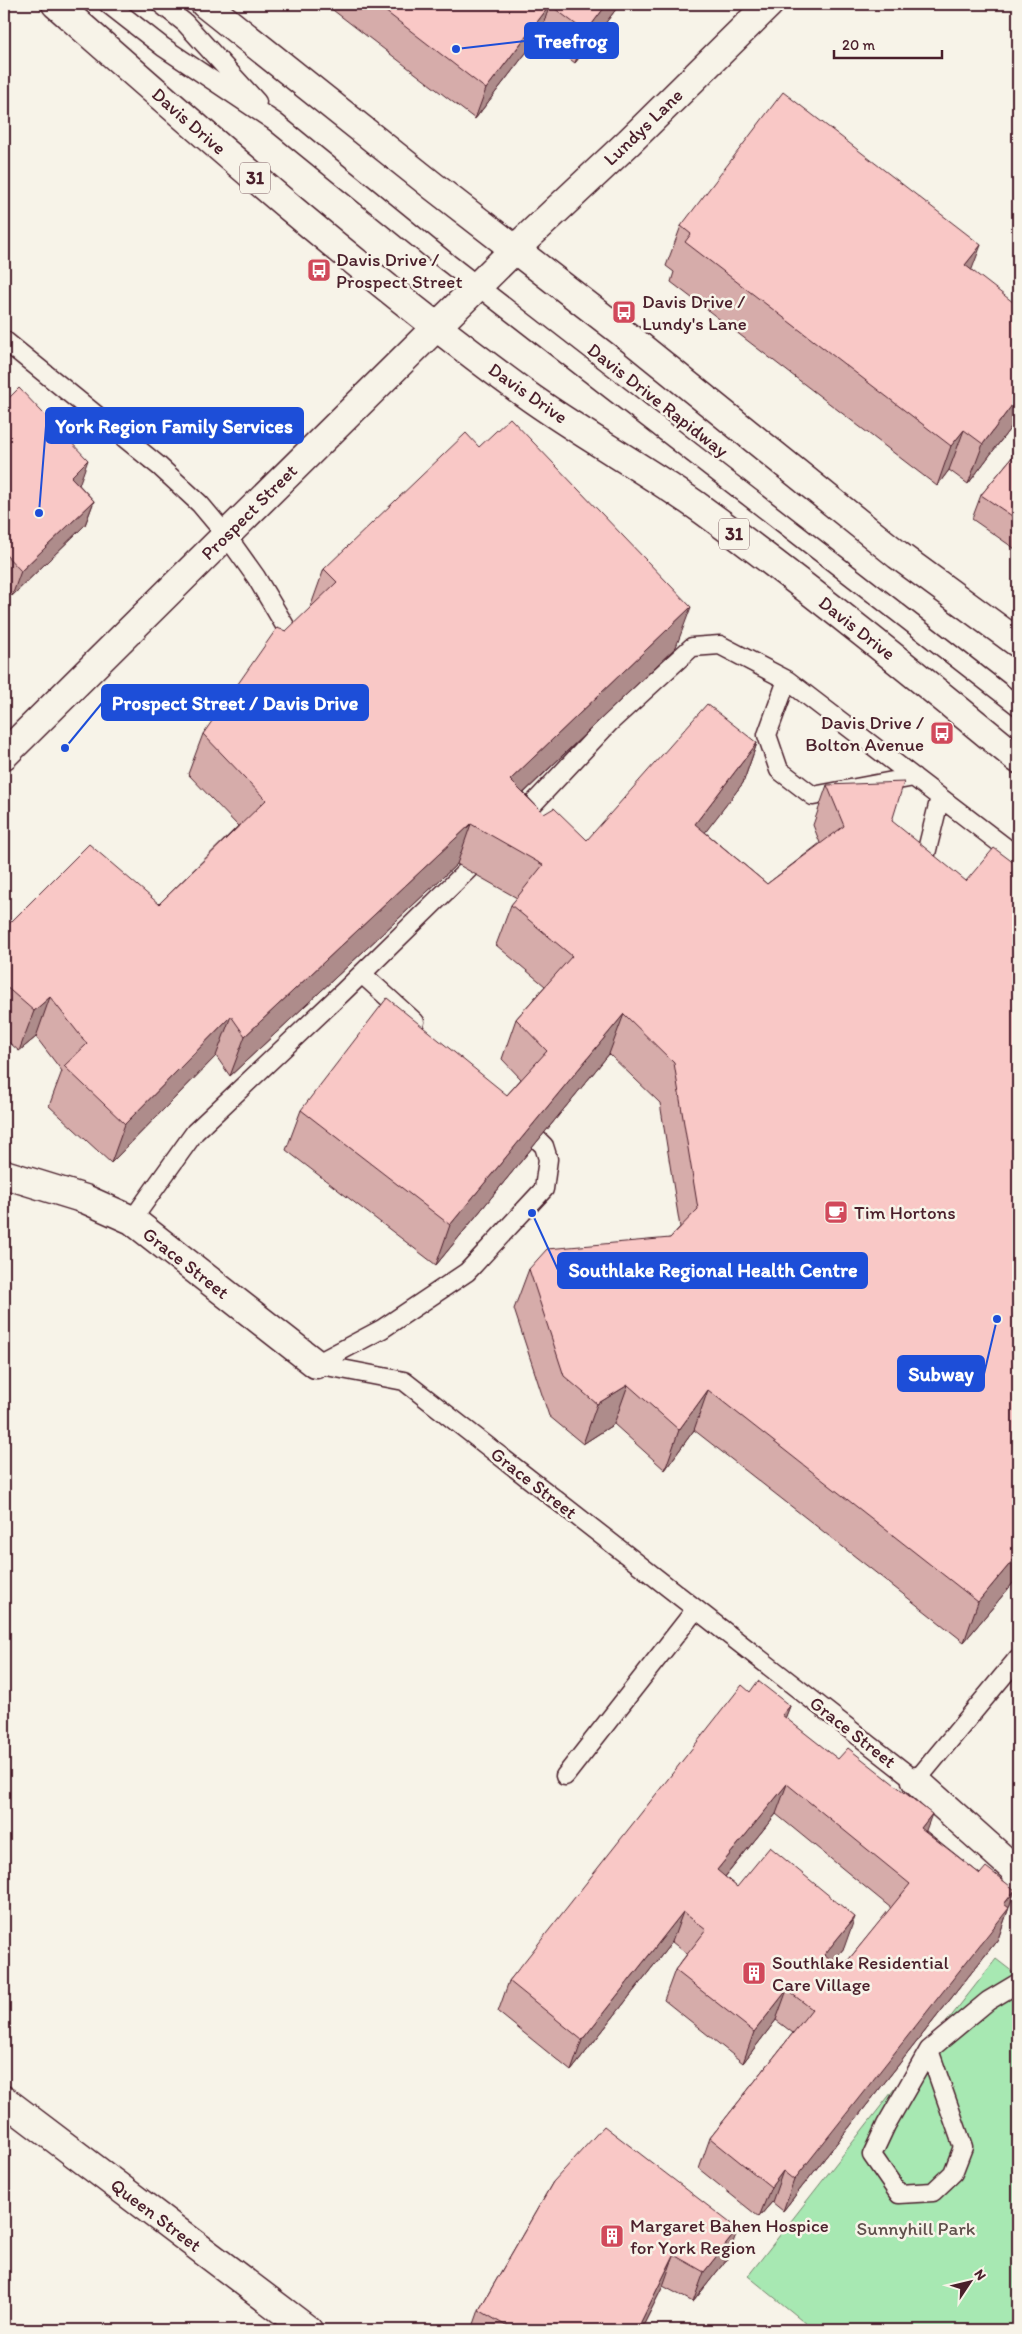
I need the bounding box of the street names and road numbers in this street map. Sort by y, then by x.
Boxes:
street label: Davis Drive [147,82,231,160]
street label: Lundys Lane [599,84,687,170]
road number: 31 [240,162,270,194]
street label: Davis Drive Rapidway [583,338,733,462]
street label: Davis Drive [484,357,572,429]
street label: Prospect Street [196,459,302,565]
road number: 31 [719,518,749,550]
street label: Davis Drive [814,591,900,665]
street label: Grace Street [138,1222,234,1304]
street label: Grace Street [486,1442,582,1524]
street label: Grace Street [805,1691,901,1773]
street label: Queen Street [106,2173,206,2257]

